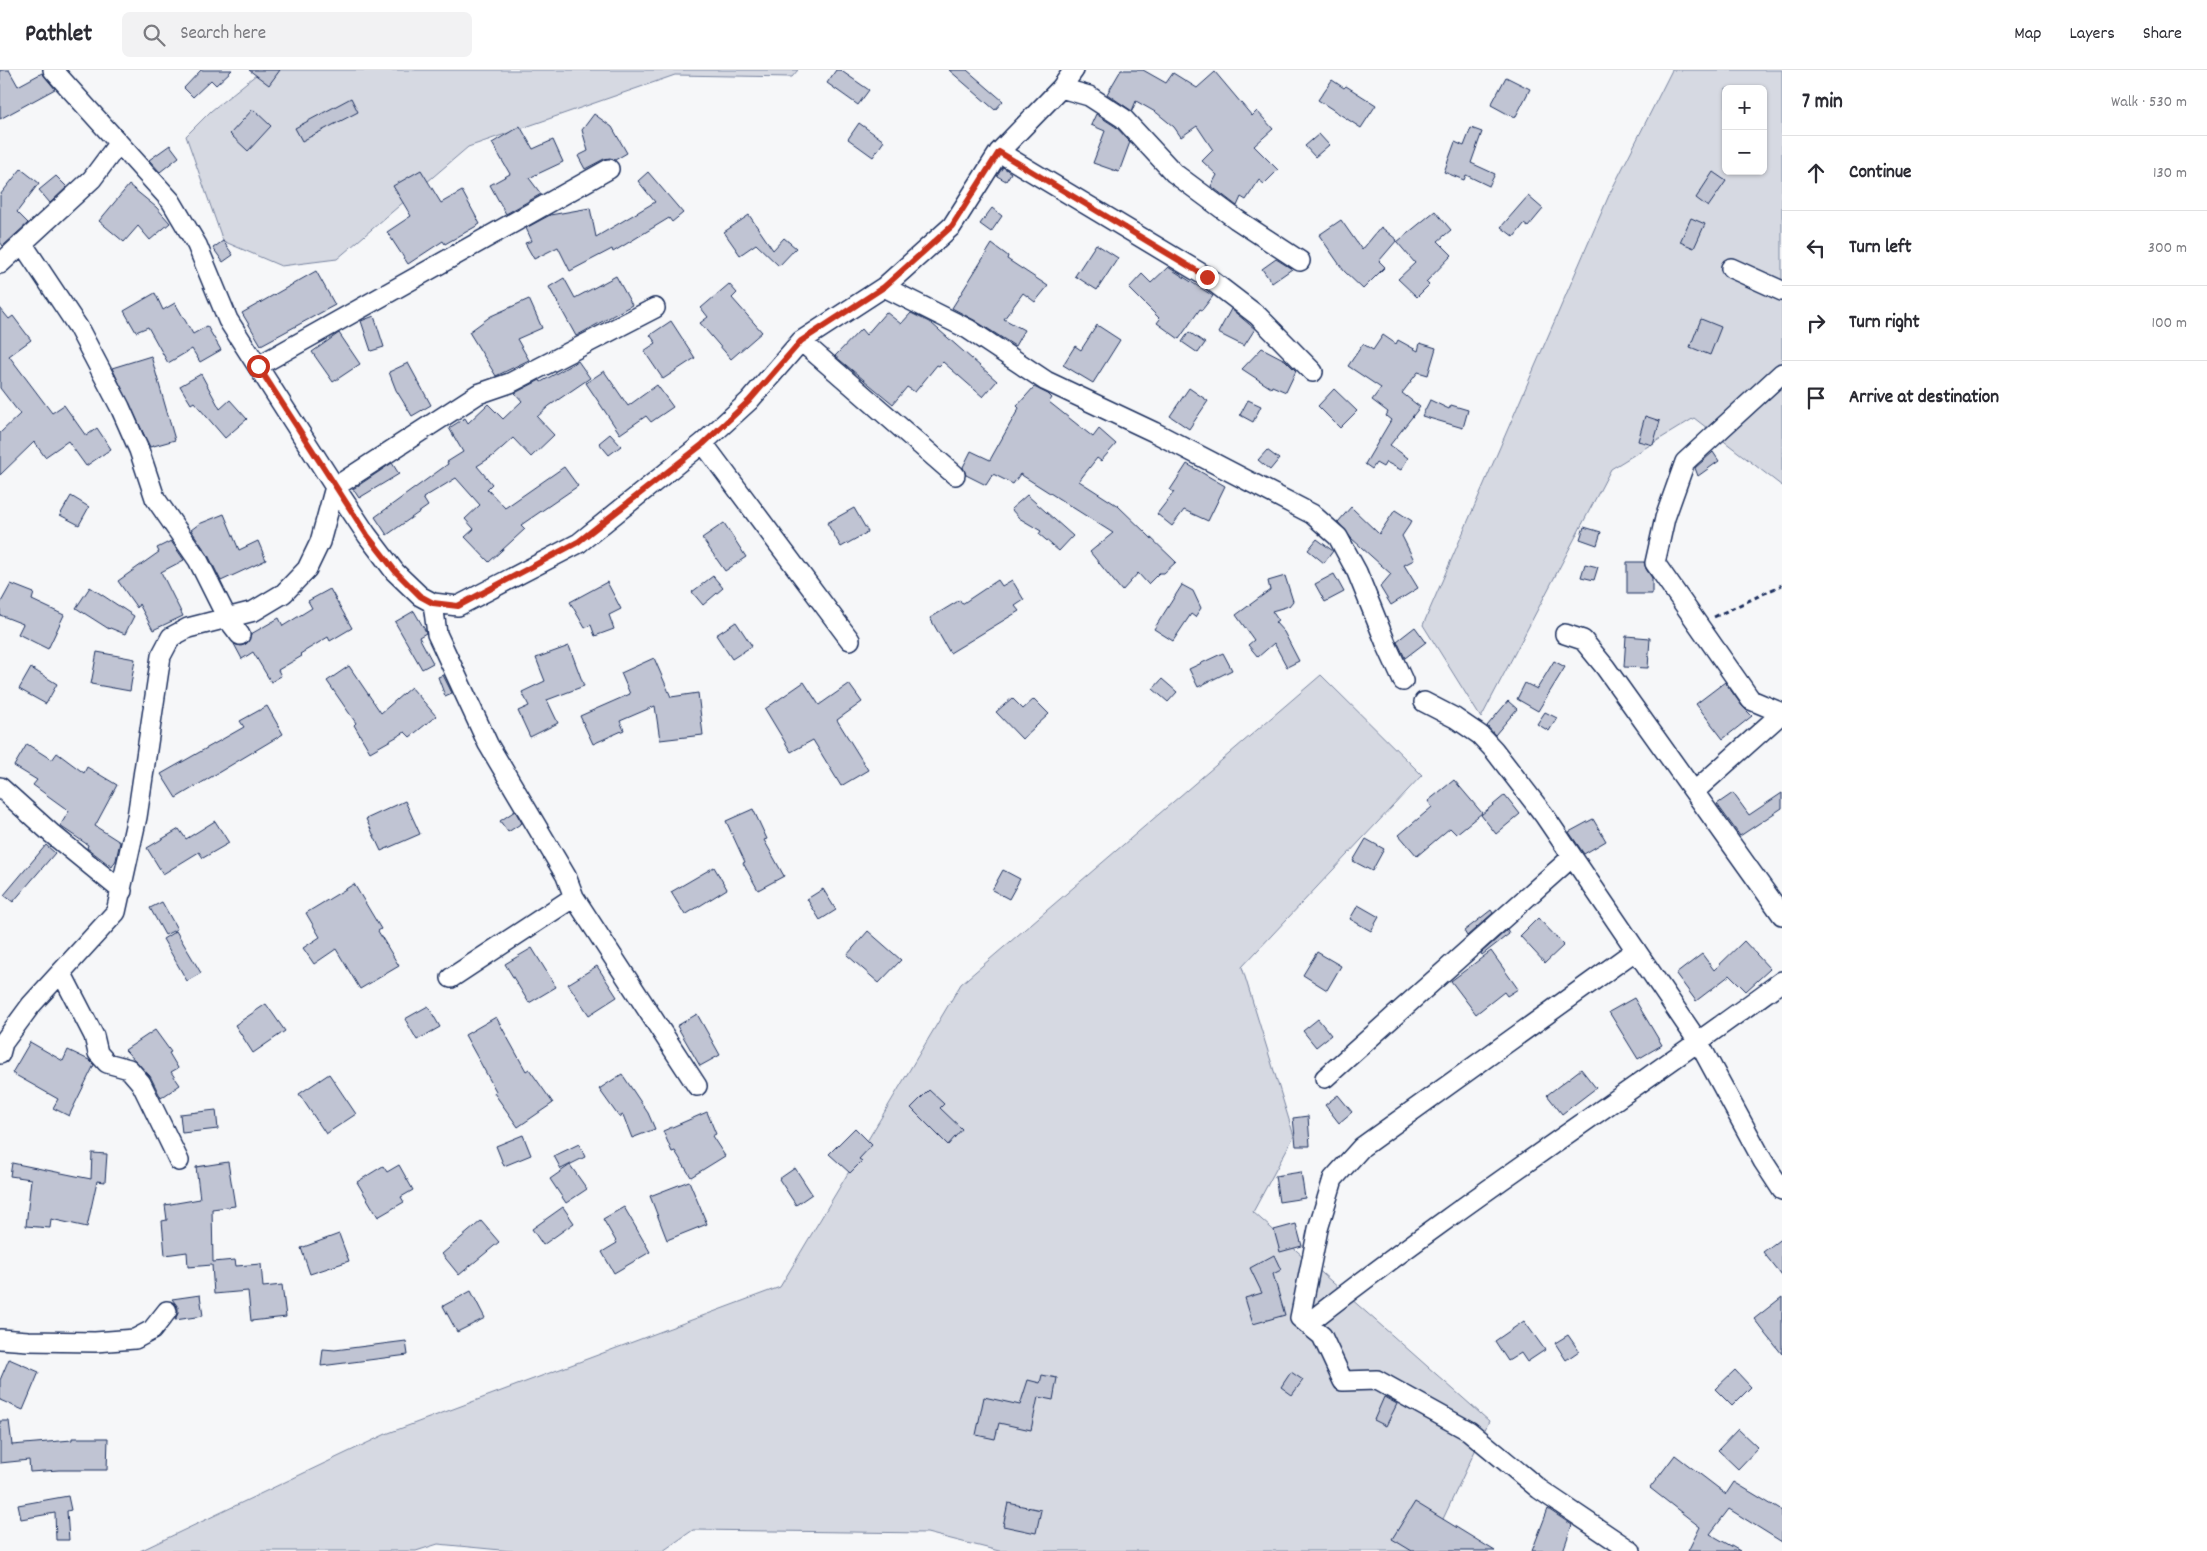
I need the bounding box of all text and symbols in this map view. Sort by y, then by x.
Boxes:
search box [122,12,472,57]
text: Pathlet [25,18,92,52]
icon: search [140,21,168,49]
text: Search here [180,21,266,48]
text: Map [2014,22,2041,47]
text: Layers [2069,22,2115,47]
text: Share [2143,22,2182,47]
map controls [1722,85,1767,175]
button: + [1722,85,1767,130]
text: 7 min [1802,88,1843,118]
text: Walk · 530 m [2111,91,2187,114]
button: − [1722,130,1767,175]
icon: ahead [1802,159,1830,187]
text: Continue [1849,160,1911,187]
text: 130 m [2153,162,2187,185]
icon: left [1802,234,1830,262]
text: Turn left [1849,235,1912,262]
text: 300 m [2148,237,2187,260]
route end [1196,266,1219,289]
icon: right [1802,309,1830,337]
text: Turn right [1849,310,1920,337]
text: 100 m [2151,312,2187,335]
route start [247,355,270,378]
icon: arrive [1802,384,1830,412]
text: Arrive at destination [1849,385,1999,412]

